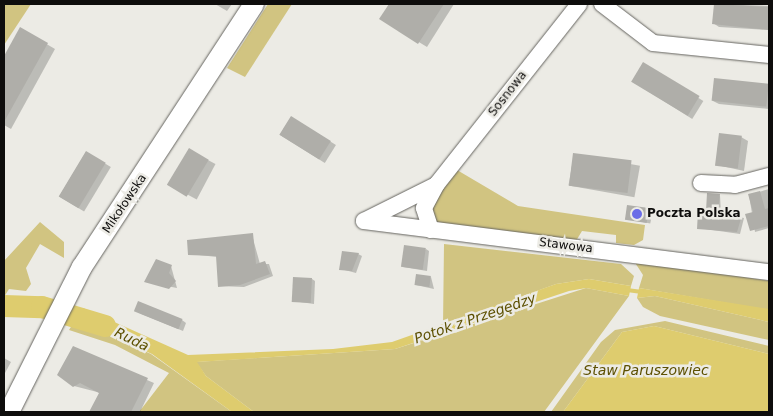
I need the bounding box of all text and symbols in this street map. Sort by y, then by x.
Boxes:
street label: Sosnowa [486,69,530,119]
street label: Mikołowska [100,172,150,236]
place label: Poczta Polska [647,207,741,221]
marker: Poczta Polska [631,208,643,220]
street label: Stawowa [538,236,594,256]
water label: Potok z Przegędzy [412,289,538,347]
water label: Ruda [112,324,152,354]
water label: Staw Paruszowiec [583,362,709,378]

